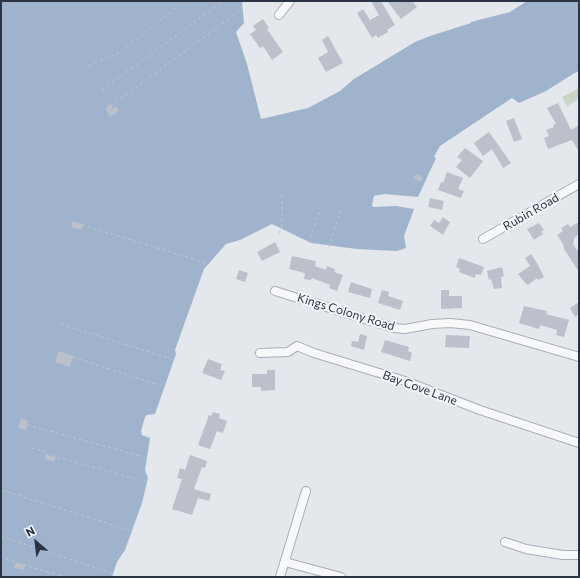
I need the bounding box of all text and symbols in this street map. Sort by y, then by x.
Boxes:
street label: Rubin Road [501,190,561,234]
street label: Kings Colony Road [296,290,396,334]
street label: Bay Cove Lane [381,368,459,408]
north arrow [16,522,56,562]
text: N [23,523,37,539]

